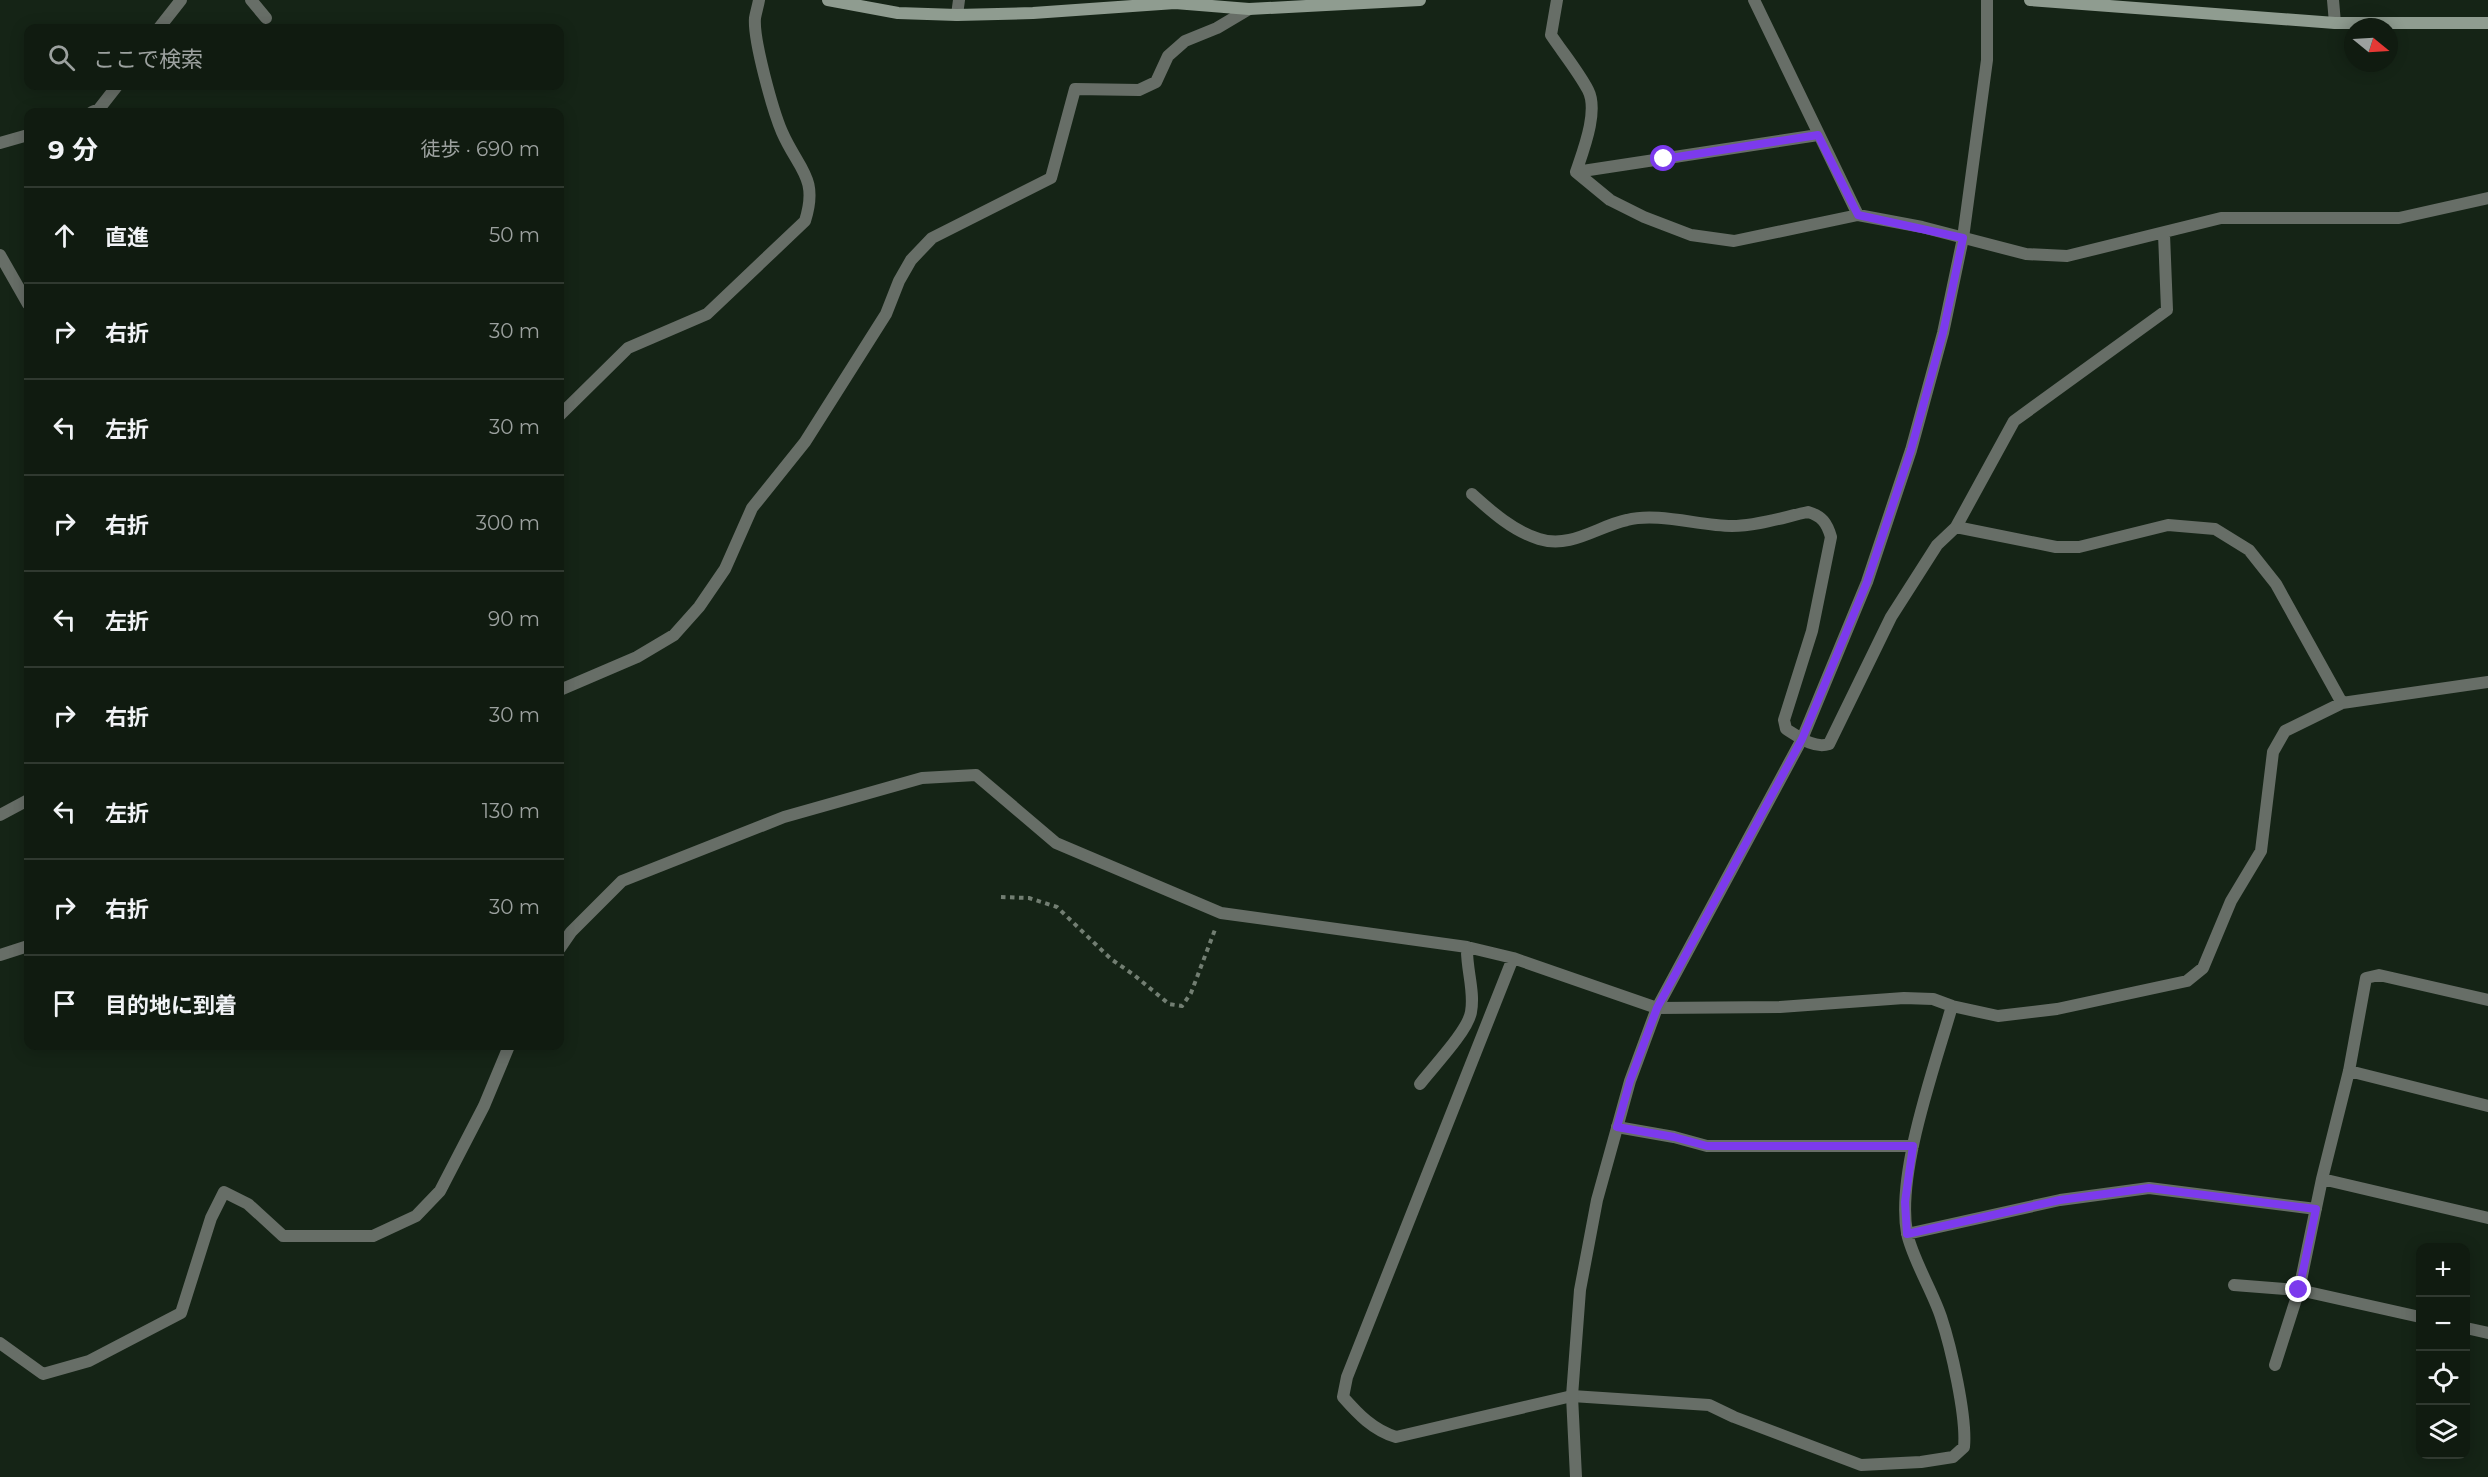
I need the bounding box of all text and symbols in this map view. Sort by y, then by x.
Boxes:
north arrow [2344,18,2398,72]
search box [24,24,564,90]
icon: search [45,41,78,74]
text: ここで検索 [93,46,203,73]
text: 9 分 [48,134,98,166]
text: 徒歩 · 690 m [420,137,540,161]
route start [1650,145,1676,171]
icon: ahead [48,219,81,252]
text: 50 m [489,223,540,247]
text: 直進 [105,224,149,251]
icon: right [48,315,81,348]
text: 30 m [489,319,540,343]
text: 右折 [105,320,149,347]
icon: left [48,411,81,444]
text: 30 m [489,415,540,439]
text: 左折 [105,416,149,443]
icon: right [48,507,81,540]
text: 300 m [476,511,540,535]
text: 右折 [105,512,149,539]
icon: left [48,603,81,636]
text: 90 m [488,607,540,631]
text: 左折 [105,608,149,635]
icon: right [48,699,81,732]
text: 30 m [489,703,540,727]
text: 右折 [105,704,149,731]
icon: left [48,795,81,828]
text: 130 m [482,799,540,823]
text: 左折 [105,800,149,827]
icon: right [48,891,81,924]
text: 30 m [489,895,540,919]
text: 右折 [105,896,149,923]
icon: arrive [48,987,81,1020]
text: 目的地に到着 [105,992,237,1019]
map controls [2416,1243,2470,1459]
button: + [2416,1243,2470,1297]
route end [2285,1276,2311,1302]
button: − [2416,1297,2470,1351]
button: locate [2416,1351,2470,1405]
button: layers [2416,1405,2470,1459]

